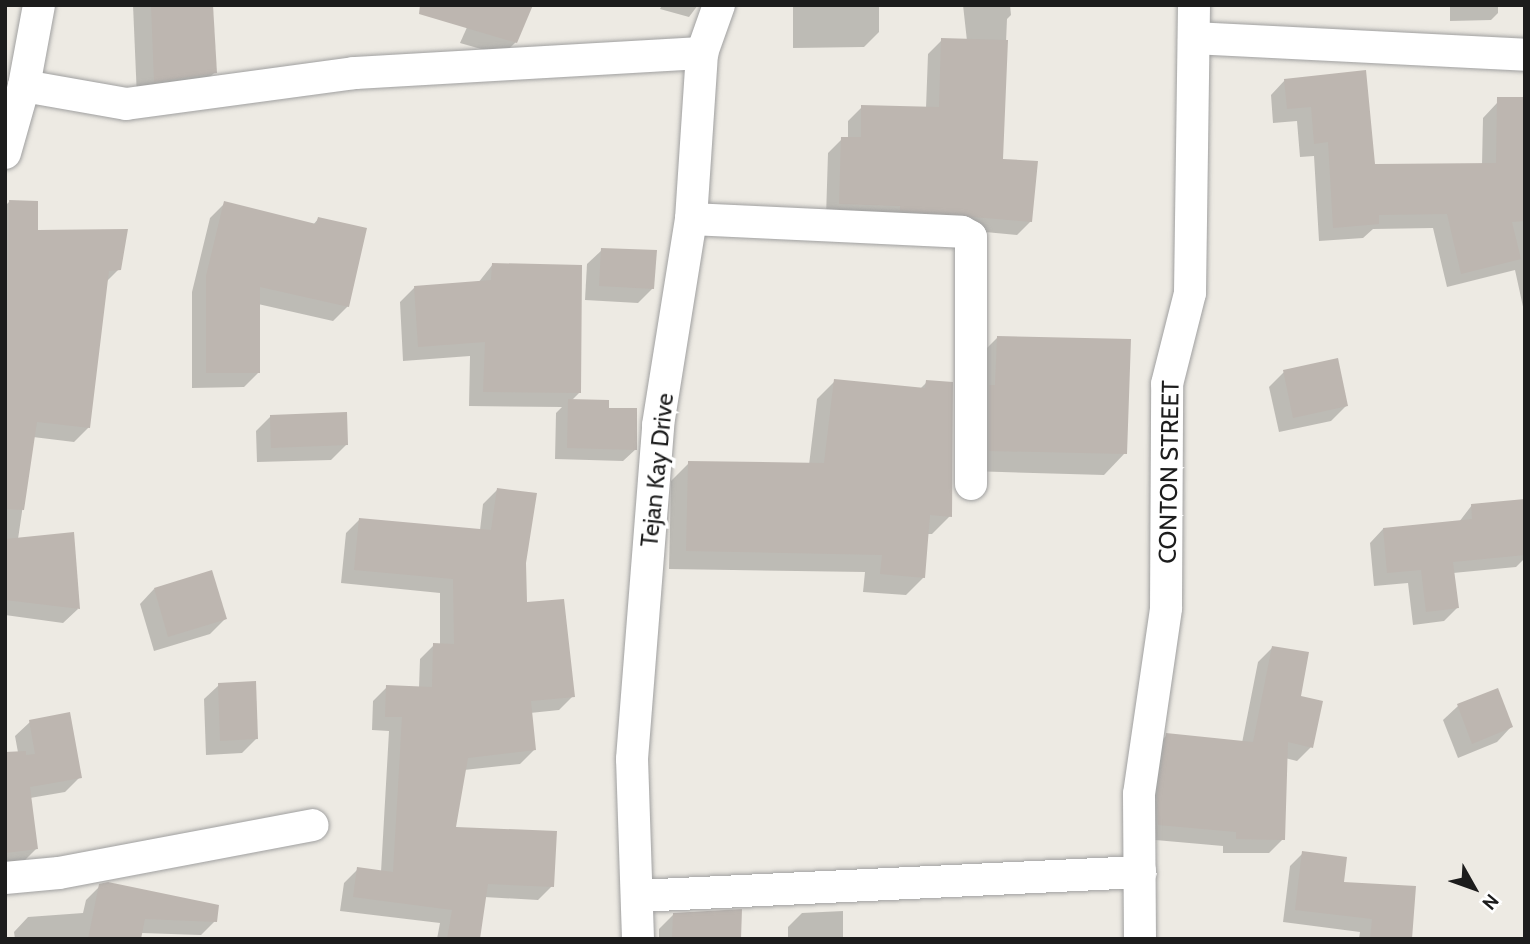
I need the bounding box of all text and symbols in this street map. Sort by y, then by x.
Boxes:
street label: CONTON STREET [1153,380,1185,564]
street label: Tejan Kay Drive [635,392,679,548]
north arrow [1439,853,1509,923]
text: N [1477,889,1504,914]

